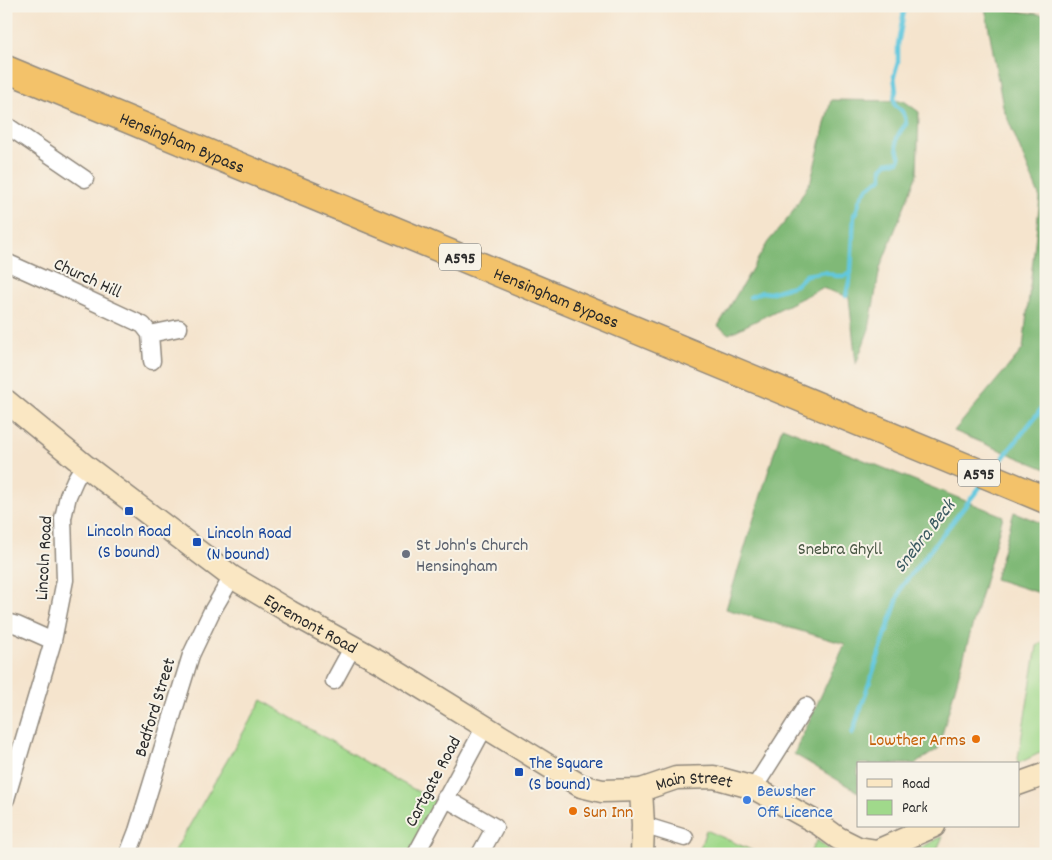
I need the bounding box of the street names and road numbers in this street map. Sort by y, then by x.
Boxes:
street label: Hensingham Bypass [115,107,248,182]
road number: A595 [439,243,481,270]
street label: Church Hill [49,253,126,306]
street label: Hensingham Bypass [489,262,622,337]
road number: A595 [958,459,1000,486]
street label: Lincoln Road [31,515,60,601]
street label: Egremont Road [258,589,361,662]
street label: Bedford Street [129,655,183,760]
street label: Cartgate Road [400,732,469,832]
street label: Main Street [653,767,736,799]

